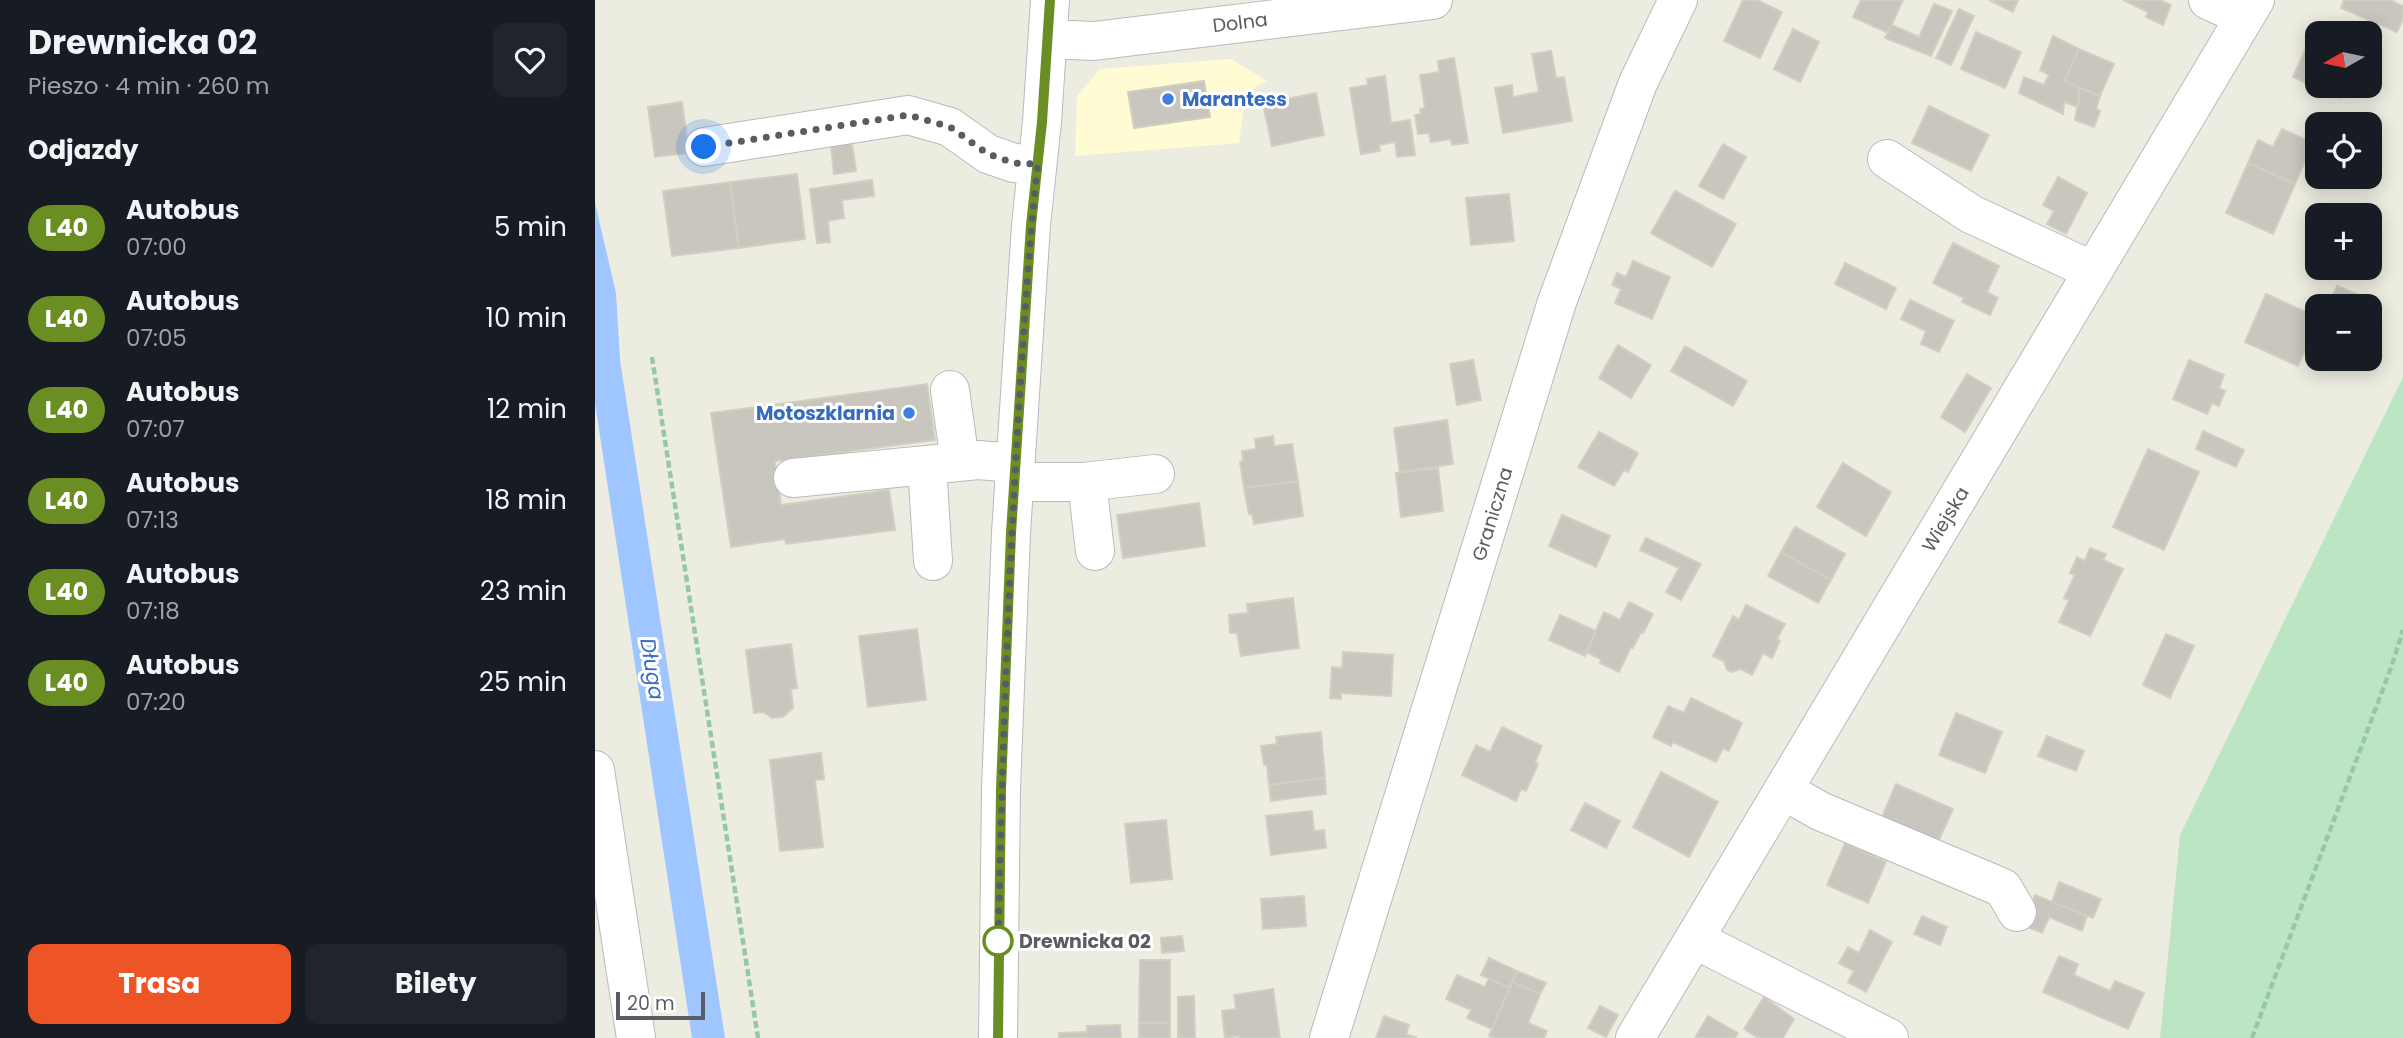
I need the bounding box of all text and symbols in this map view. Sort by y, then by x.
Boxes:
street label: Dolna [1211,6,1269,39]
text: Drewnicka 02 [28,19,257,66]
north arrow [2305,21,2382,98]
map controls [2305,21,2382,371]
button: heart [493,23,567,97]
text: Pieszo · 4 min · 260 m [28,70,270,102]
place label: Marantess [1182,86,1287,113]
marker: Marantess [1160,91,1176,107]
button: locate [2305,112,2382,189]
your location [686,129,721,164]
text: Odjazdy [28,132,138,168]
text: Autobus [126,192,240,228]
button: + [2305,203,2382,280]
text: 5 min [494,209,567,245]
text: L40 [45,211,88,244]
text: 07:00 [126,231,187,263]
text: Autobus [126,283,240,319]
button: − [2305,294,2382,371]
text: 10 min [486,300,567,336]
text: L40 [45,302,88,335]
text: 07:05 [126,322,187,354]
text: Autobus [126,374,240,410]
text: 12 min [487,391,567,427]
text: L40 [45,393,88,426]
place label: Motoszklarnia [756,400,895,427]
marker: Motoszklarnia [901,405,917,421]
text: 07:07 [126,413,185,445]
street label: Graniczna [1465,464,1520,564]
text: Autobus [126,465,240,501]
street label: Wiejska [1915,481,1976,557]
text: 18 min [486,482,567,518]
text: L40 [45,484,88,517]
text: 07:13 [126,504,179,536]
text: Autobus [126,556,240,592]
text: 23 min [480,573,567,609]
text: L40 [45,575,88,608]
text: 07:18 [126,595,180,627]
water label: Długa [633,636,672,702]
text: Autobus [126,647,240,683]
text: 25 min [479,664,567,700]
text: L40 [45,666,88,699]
text: 07:20 [126,686,186,718]
marker: Drewnicka 02 [983,926,1013,956]
place label: Drewnicka 02 [1019,928,1151,955]
button: Trasa [28,944,291,1024]
button: Bilety [305,944,567,1024]
scale bar [616,989,705,1021]
text: 20 m [627,990,675,1017]

